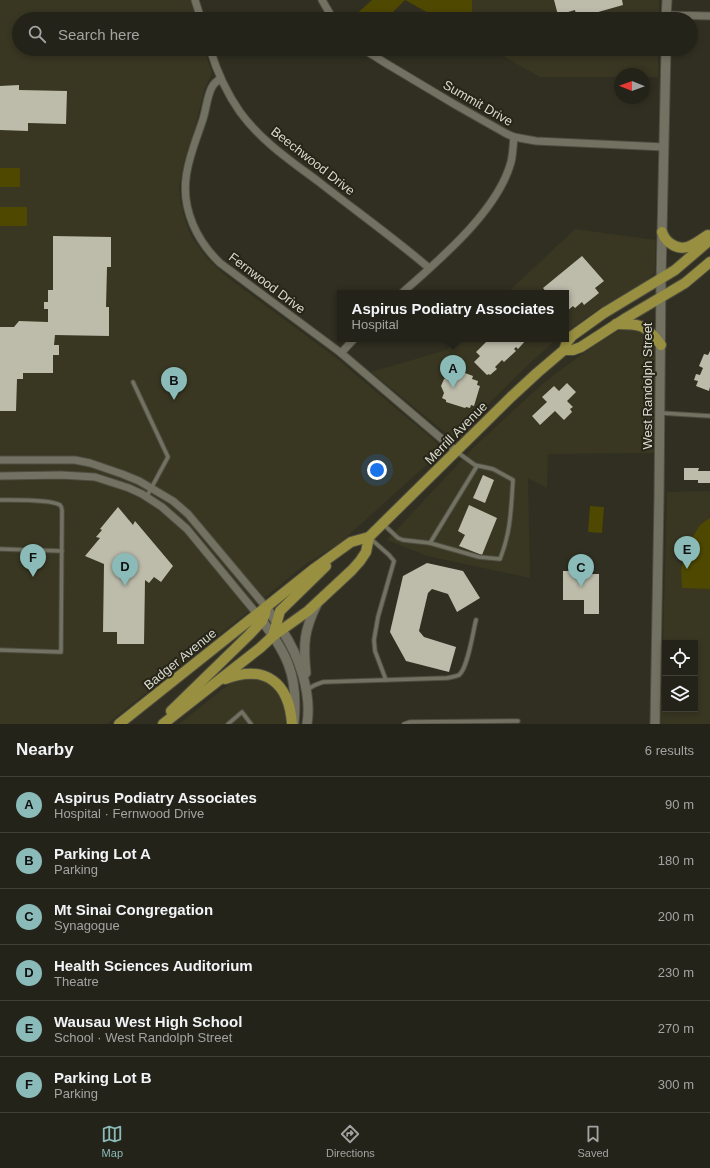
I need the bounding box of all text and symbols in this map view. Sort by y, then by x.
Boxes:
search box [12,12,698,56]
icon: search [26,23,48,45]
text: Search here [58,26,140,43]
north arrow [614,68,650,104]
street label: Summit Drive [440,77,516,129]
street label: Beechwood Drive [268,124,358,198]
street label: Fernwood Drive [226,249,308,317]
popup [337,290,569,342]
text: Aspirus Podiatry Associates [352,300,554,317]
text: Hospital [352,317,399,332]
street label: West Randolph Street [640,322,655,449]
pin: A [440,355,466,388]
pin: B [161,367,187,400]
street label: Merrill Avenue [422,399,490,467]
your location [367,460,387,480]
pin: E [674,536,700,569]
pin: F [20,544,46,577]
pin: D [112,553,138,586]
pin: C [568,554,594,587]
street label: Badger Avenue [141,625,219,693]
map controls [662,640,698,712]
button: locate [662,640,698,676]
button: layers [662,676,698,712]
text: Nearby [16,740,74,759]
text: 6 results [645,743,694,758]
text: Aspirus Podiatry Associates [54,789,257,806]
text: A [24,797,34,812]
text: 90 m [665,797,694,812]
text: Hospital · Fernwood Drive [54,806,204,821]
text: Parking Lot A [54,845,151,862]
text: B [24,853,34,868]
text: 180 m [658,853,694,868]
text: Parking [54,862,98,877]
text: Mt Sinai Congregation [54,901,213,918]
text: C [24,909,34,924]
text: 200 m [658,909,694,924]
text: Synagogue [54,918,120,933]
text: Health Sciences Auditorium [54,957,253,974]
text: D [24,965,34,980]
text: 230 m [658,965,694,980]
text: Theatre [54,974,99,989]
text: Wausau West High School [54,1013,242,1030]
text: E [25,1021,33,1036]
text: 270 m [658,1021,694,1036]
text: School · West Randolph Street [54,1030,232,1045]
text: Parking Lot B [54,1069,152,1086]
text: F [25,1077,33,1092]
text: 300 m [658,1077,694,1092]
text: Parking [54,1086,98,1101]
tab: Map [101,1123,123,1159]
tab: Directions [326,1123,375,1159]
tab: Saved [577,1123,609,1159]

